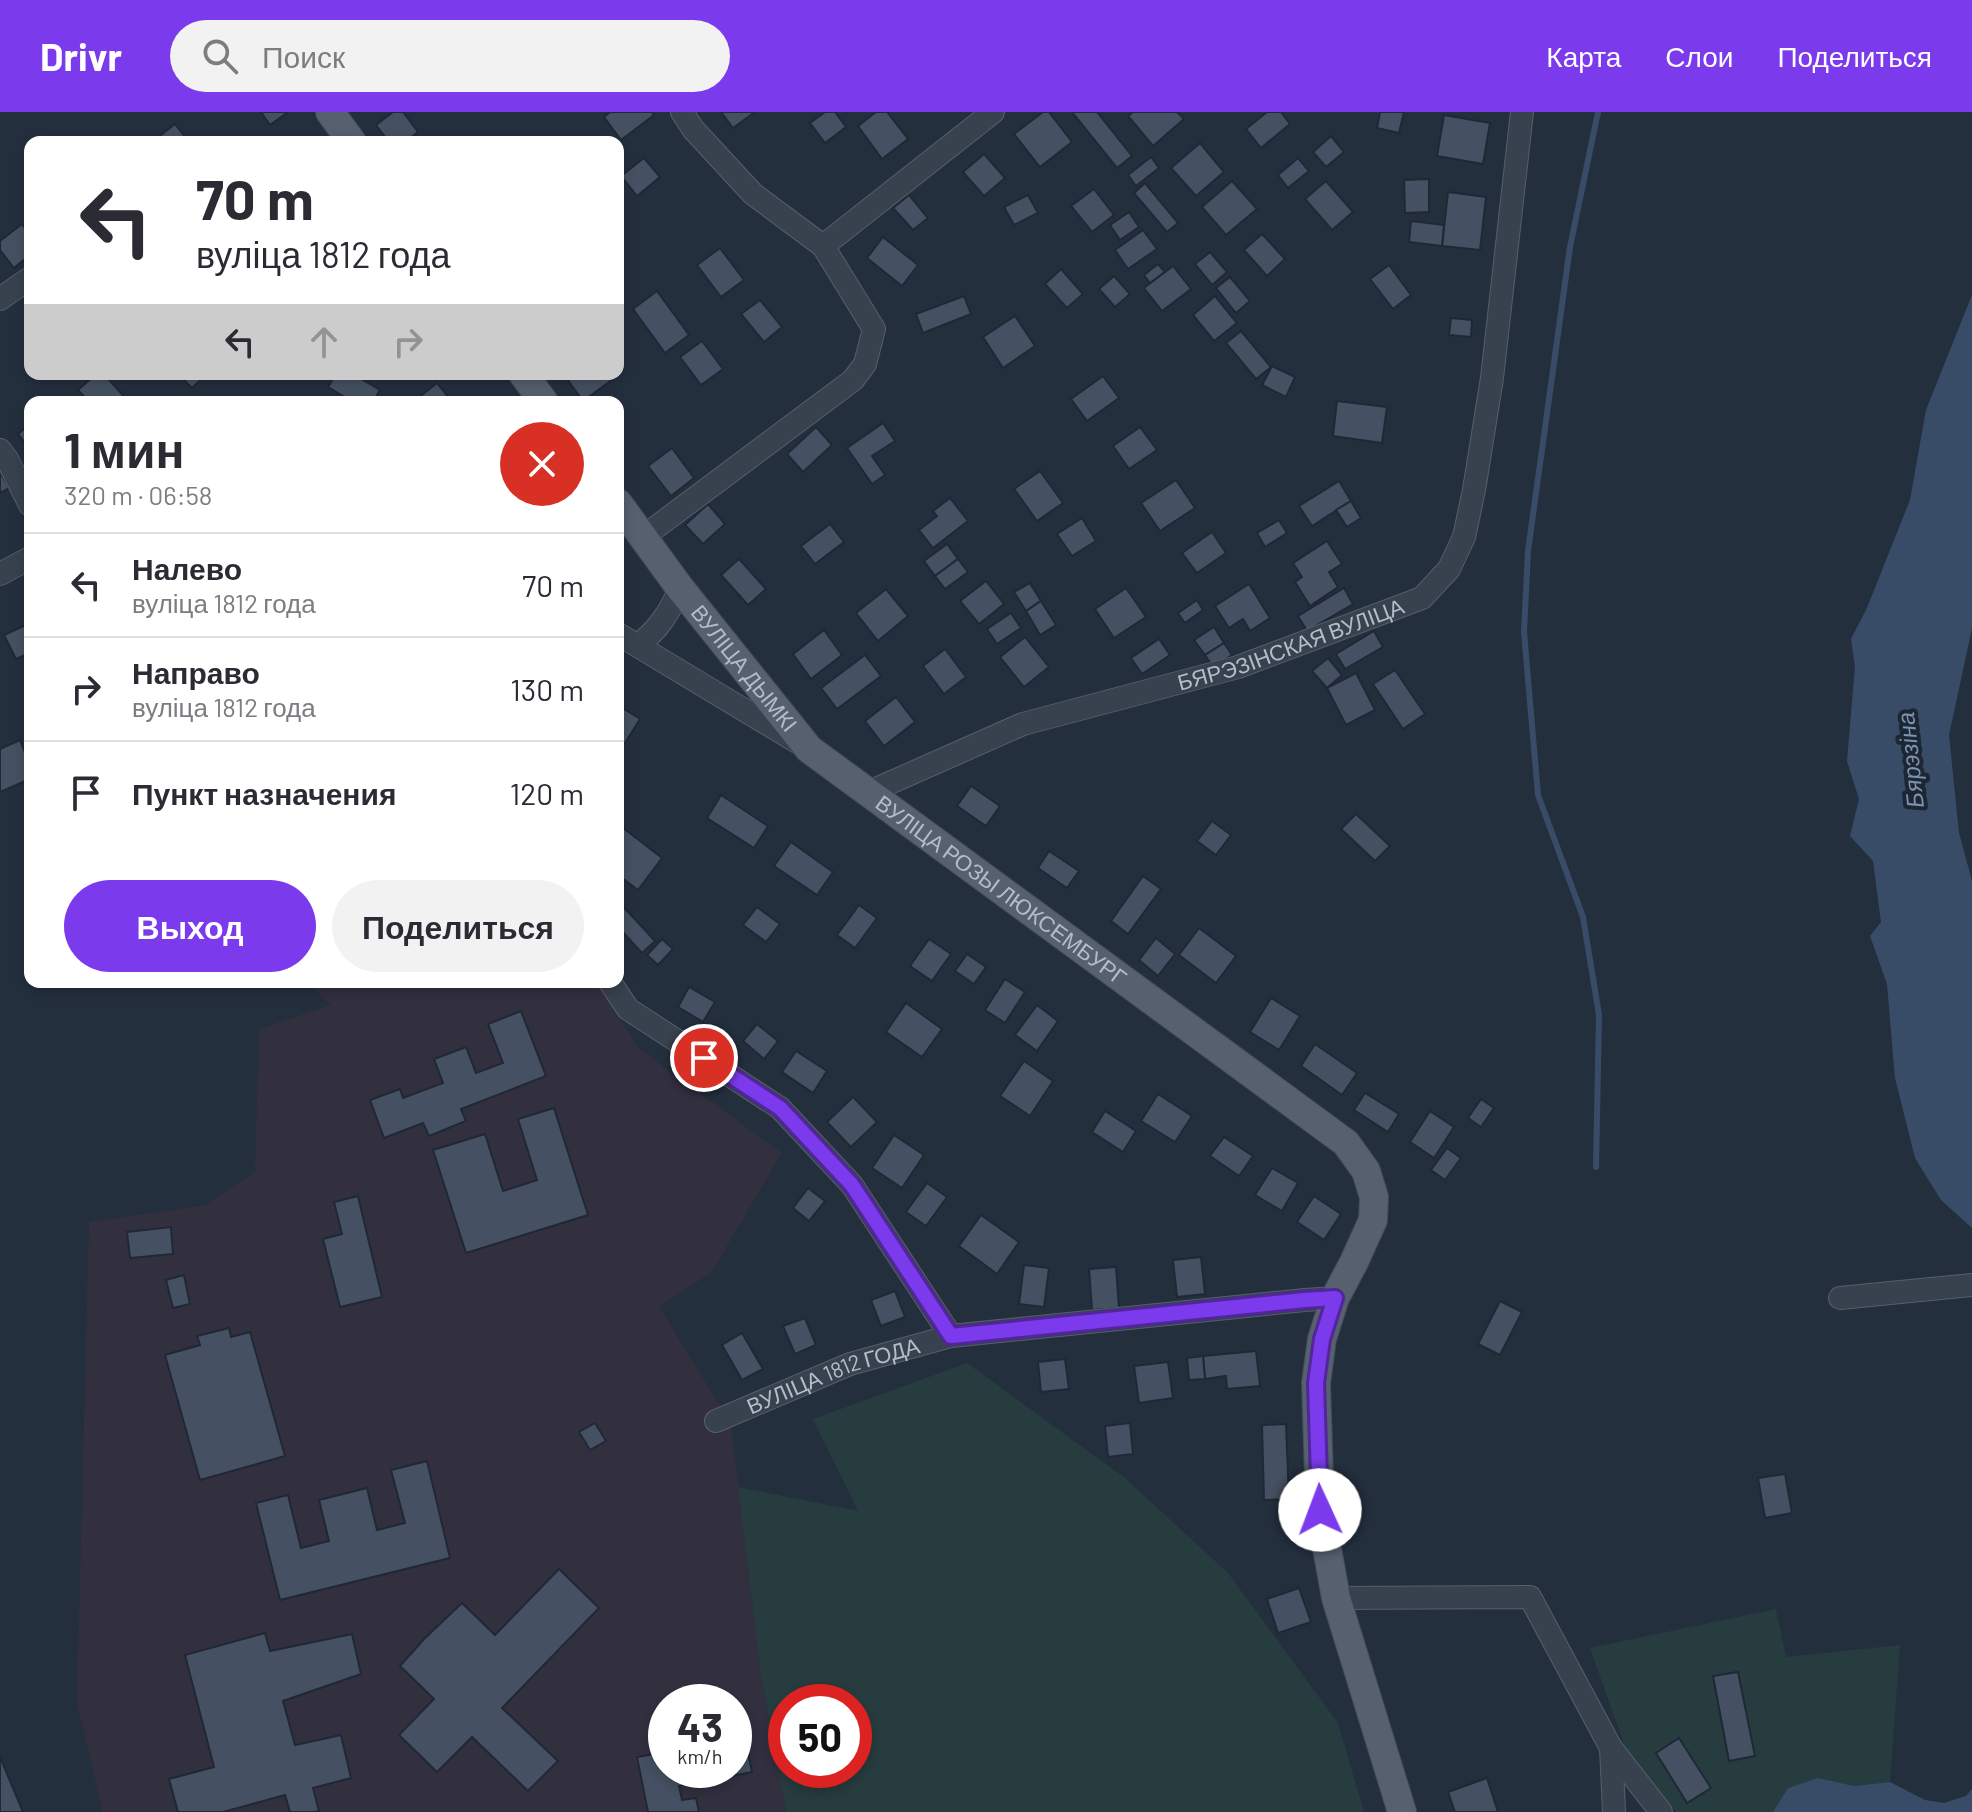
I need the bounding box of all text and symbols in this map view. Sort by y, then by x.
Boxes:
search box [170,20,730,92]
text: Drivr [40,33,122,79]
icon: search [198,34,242,78]
text: Поиск [262,38,345,74]
text: Карта [1546,39,1621,73]
text: Слои [1665,39,1733,73]
text: Поделиться [1777,39,1932,73]
text: 70 m [196,164,314,231]
icon: left [64,168,168,272]
text: вуліца 1812 года [196,232,450,275]
icon: left [218,320,262,364]
icon: ahead [302,320,346,364]
icon: right [386,320,430,364]
text: 1 мин [64,420,185,478]
button: close [500,422,584,506]
text: 320 m · 06:58 [64,479,212,510]
text: Налево [132,550,242,586]
icon: left [64,563,108,607]
text: 70 m [522,567,584,603]
text: вуліца 1812 года [132,587,316,618]
street label: БЯРЭЗІНСКАЯ ВУЛІЦА [1174,592,1407,695]
street label: ВУЛІЦА ДЫМКІ [687,599,804,736]
text: Направо [132,654,260,690]
icon: right [64,667,108,711]
text: 130 m [510,671,584,707]
text: вуліца 1812 года [132,691,316,722]
water label: Бярэзіна [1890,711,1929,810]
icon: arrive [64,771,108,815]
text: Пункт назначения [132,775,396,811]
text: 120 m [510,775,584,811]
street label: ВУЛІЦА РОЗЫ ЛЮКСЕМБУРГ [871,789,1132,990]
button: Выход [64,880,316,972]
button: Поделиться [332,880,584,972]
pin [670,1024,738,1092]
icon: arrive [682,1036,726,1080]
street label: ВУЛІЦА 1812 ГОДА [742,1331,923,1418]
position arrow [1278,1468,1362,1552]
speed limit sign: 50 [768,1684,872,1788]
text: 43 [677,1702,723,1750]
text: km/h [677,1744,723,1768]

